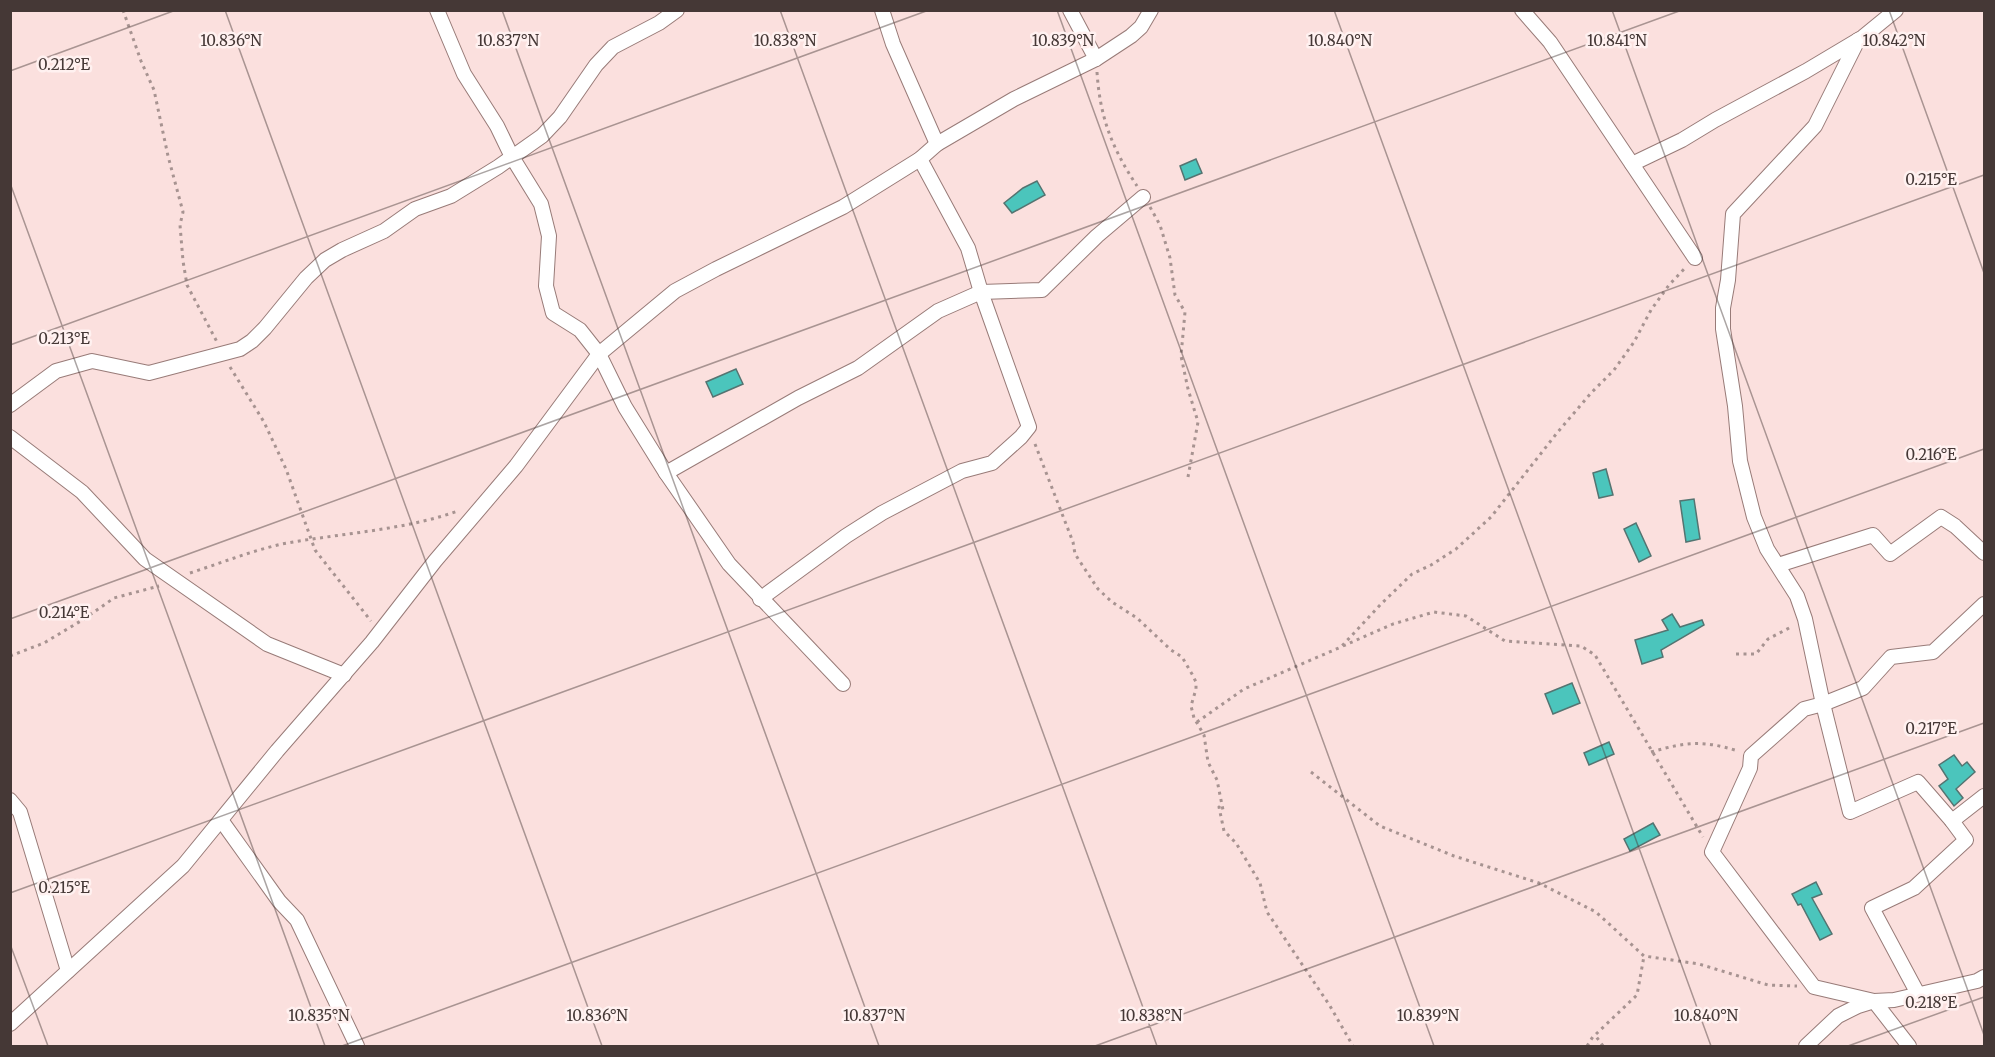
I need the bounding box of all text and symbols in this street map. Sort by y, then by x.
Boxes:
text: 10.836°N [200,31,262,50]
text: 10.837°N [477,31,539,50]
text: 10.838°N [754,31,817,50]
text: 10.839°N [1032,31,1095,50]
text: 10.840°N [1308,31,1373,50]
text: 10.841°N [1587,31,1647,50]
text: 10.842°N [1863,31,1926,50]
text: 0.212°E [38,55,91,74]
text: 0.215°E [1905,170,1957,189]
text: 0.213°E [38,329,90,348]
text: 0.216°E [1905,445,1957,464]
text: 0.214°E [39,603,90,622]
text: 0.217°E [1905,719,1957,738]
text: 0.215°E [38,878,90,897]
text: 0.218°E [1905,993,1958,1012]
text: 10.835°N [288,1006,350,1025]
text: 10.836°N [566,1006,628,1025]
text: 10.837°N [843,1006,905,1025]
text: 10.838°N [1120,1006,1183,1025]
text: 10.839°N [1397,1006,1460,1025]
text: 10.840°N [1674,1006,1739,1025]

